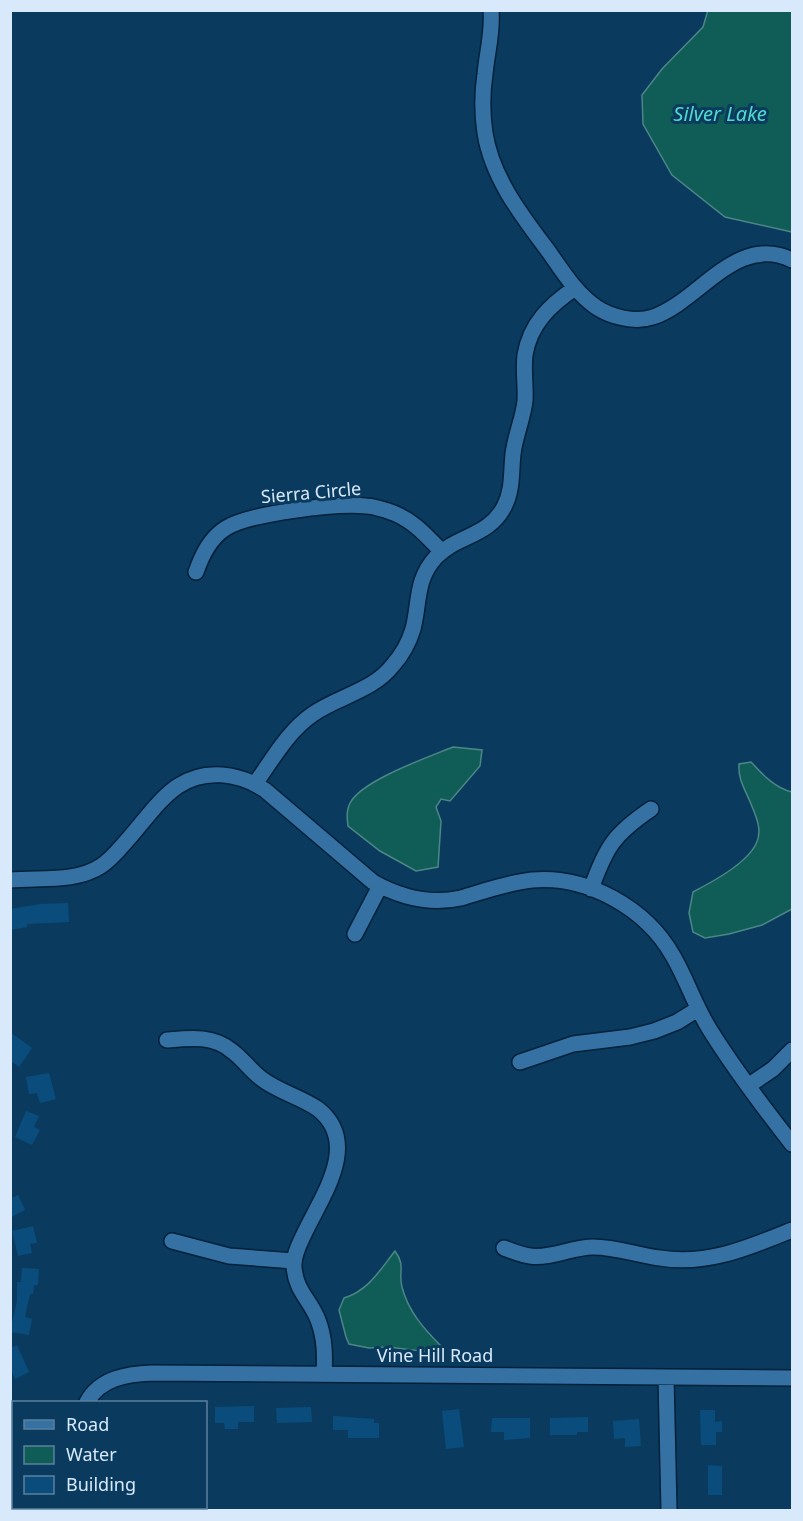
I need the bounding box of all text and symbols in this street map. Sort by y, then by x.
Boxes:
water label: Silver Lake [673,100,767,127]
street label: Sierra Circle [260,476,362,508]
street label: Vine Hill Road [377,1343,493,1367]
legend [12,1401,207,1509]
text: Road [66,1412,109,1436]
text: Water [66,1442,117,1466]
text: Building [66,1472,136,1496]

